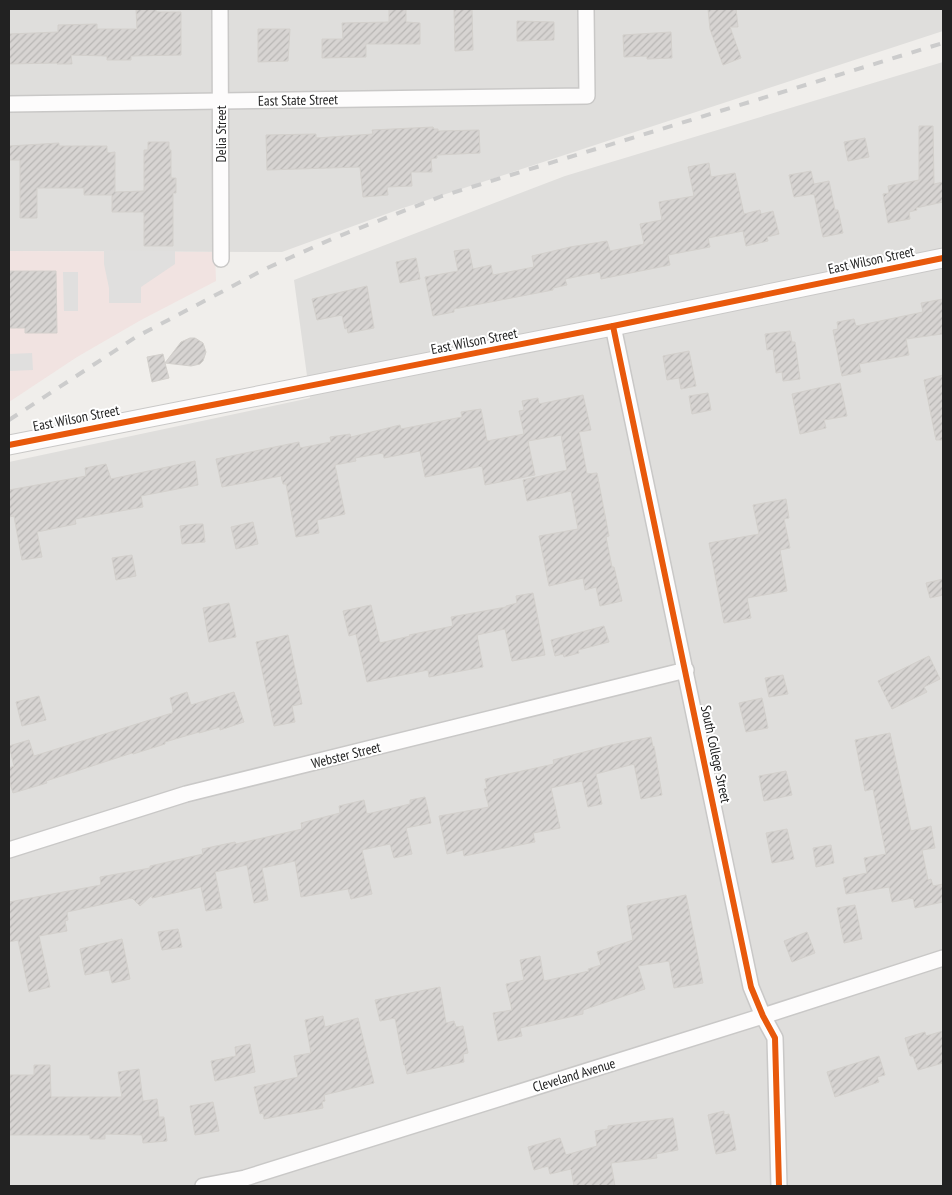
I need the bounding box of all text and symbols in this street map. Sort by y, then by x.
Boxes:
street label: East State Street [258,90,338,110]
street label: Delia Street [212,105,230,162]
street label: East Wilson Street [826,242,916,278]
street label: East Wilson Street [429,324,519,358]
street label: East Wilson Street [31,401,121,435]
street label: South College Street [697,704,735,804]
street label: Webster Street [309,738,383,772]
street label: Cleveland Avenue [530,1054,618,1096]

